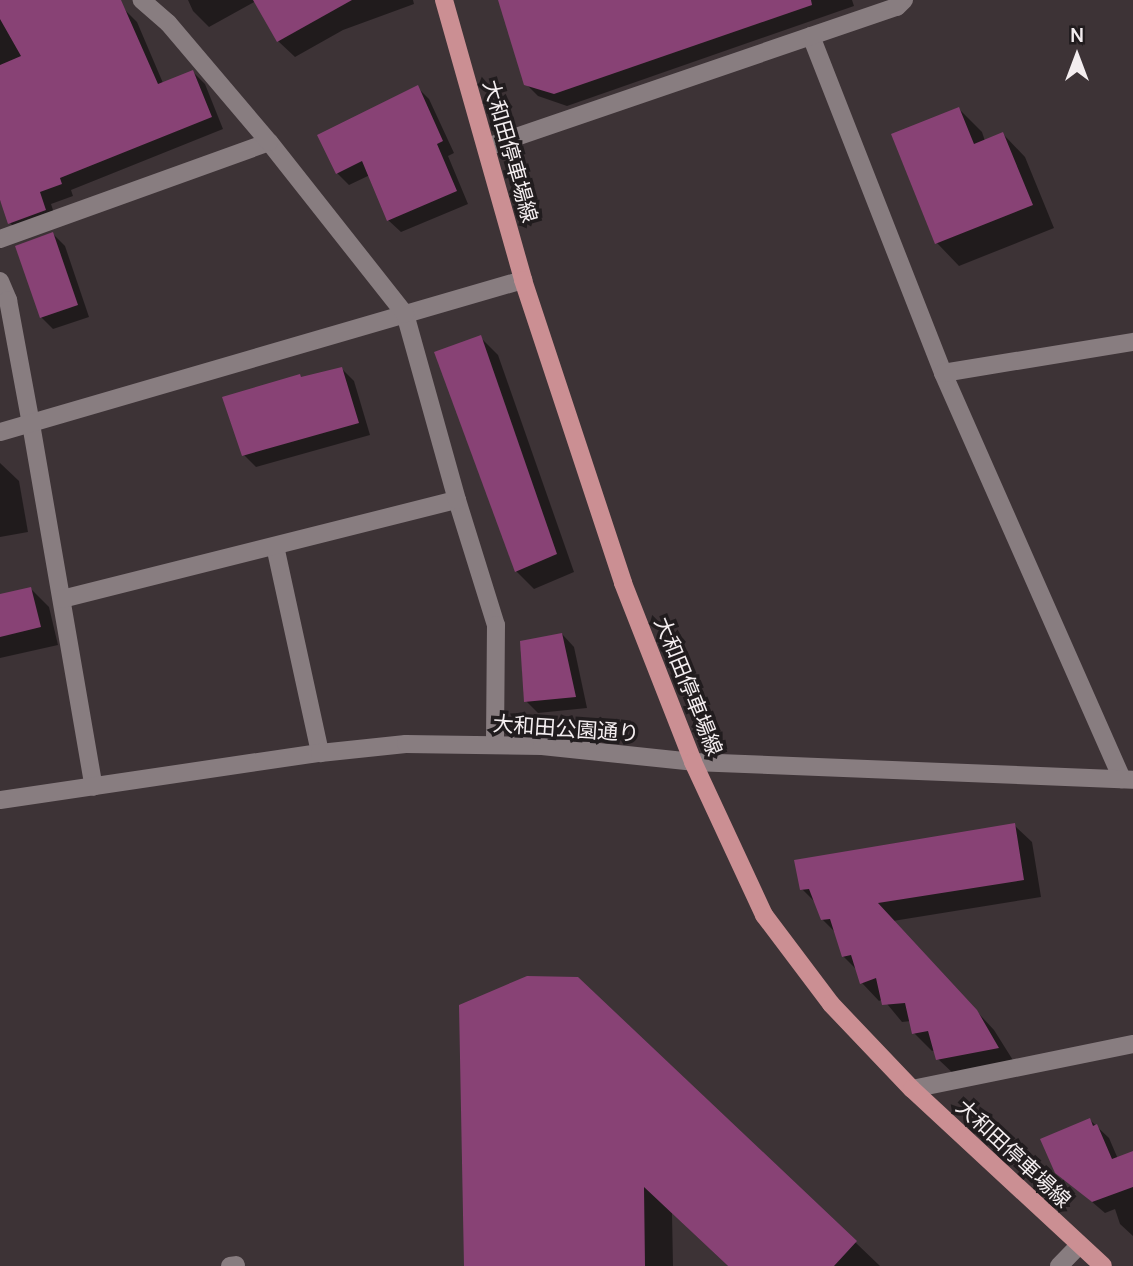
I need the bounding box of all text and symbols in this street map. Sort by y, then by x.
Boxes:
north arrow [1042,21,1112,91]
text: N [1070,22,1084,48]
street label: 大和田停車場線 [479,77,543,225]
street label: 大和田停車場線 [650,613,728,759]
street label: 大和田公園通り [492,710,640,746]
street label: 大和田停車場線 [952,1094,1076,1212]

